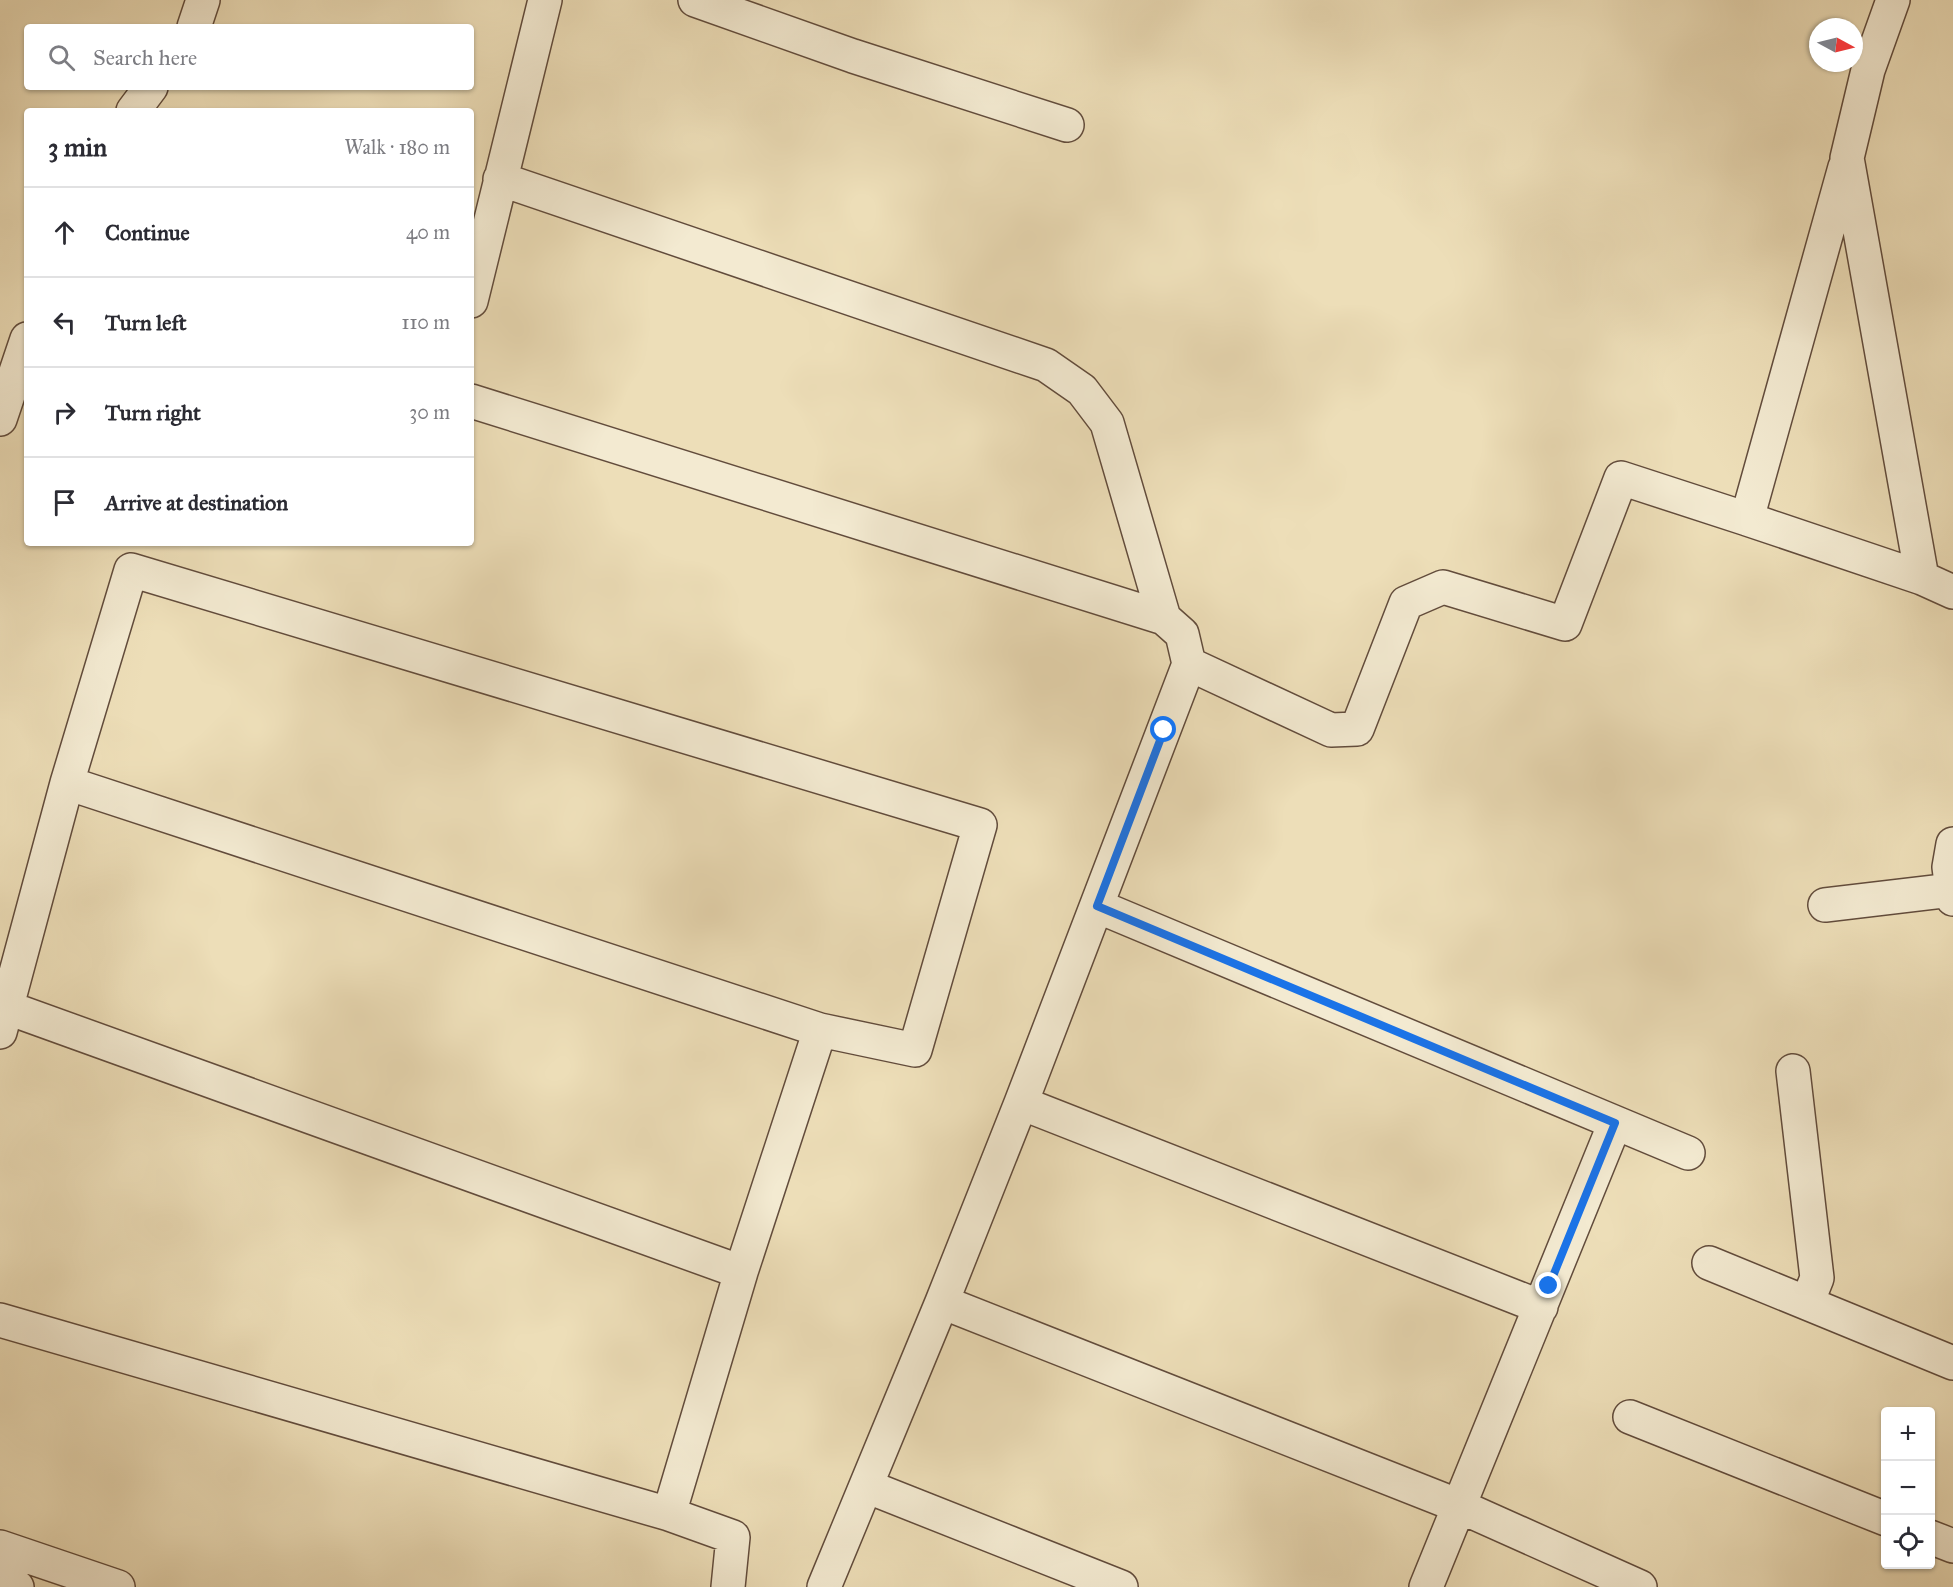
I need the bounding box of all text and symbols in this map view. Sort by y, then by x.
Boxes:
north arrow [1809,18,1863,72]
search box [24,24,474,90]
icon: search [45,41,78,74]
text: Search here [93,44,197,71]
text: 3 min [48,131,107,163]
text: Walk · 180 m [345,135,450,159]
icon: ahead [48,216,81,249]
text: Continue [105,219,190,246]
text: 40 m [406,220,450,244]
icon: left [48,306,81,339]
text: Turn left [105,309,187,336]
text: 110 m [402,310,450,334]
icon: right [48,396,81,429]
text: Turn right [105,399,201,426]
text: 30 m [409,400,450,424]
icon: arrive [48,486,81,519]
text: Arrive at destination [105,489,288,516]
route start [1150,716,1176,742]
route end [1535,1272,1561,1298]
map controls [1881,1407,1935,1569]
button: + [1881,1407,1935,1461]
button: − [1881,1461,1935,1515]
button: locate [1881,1515,1935,1569]

